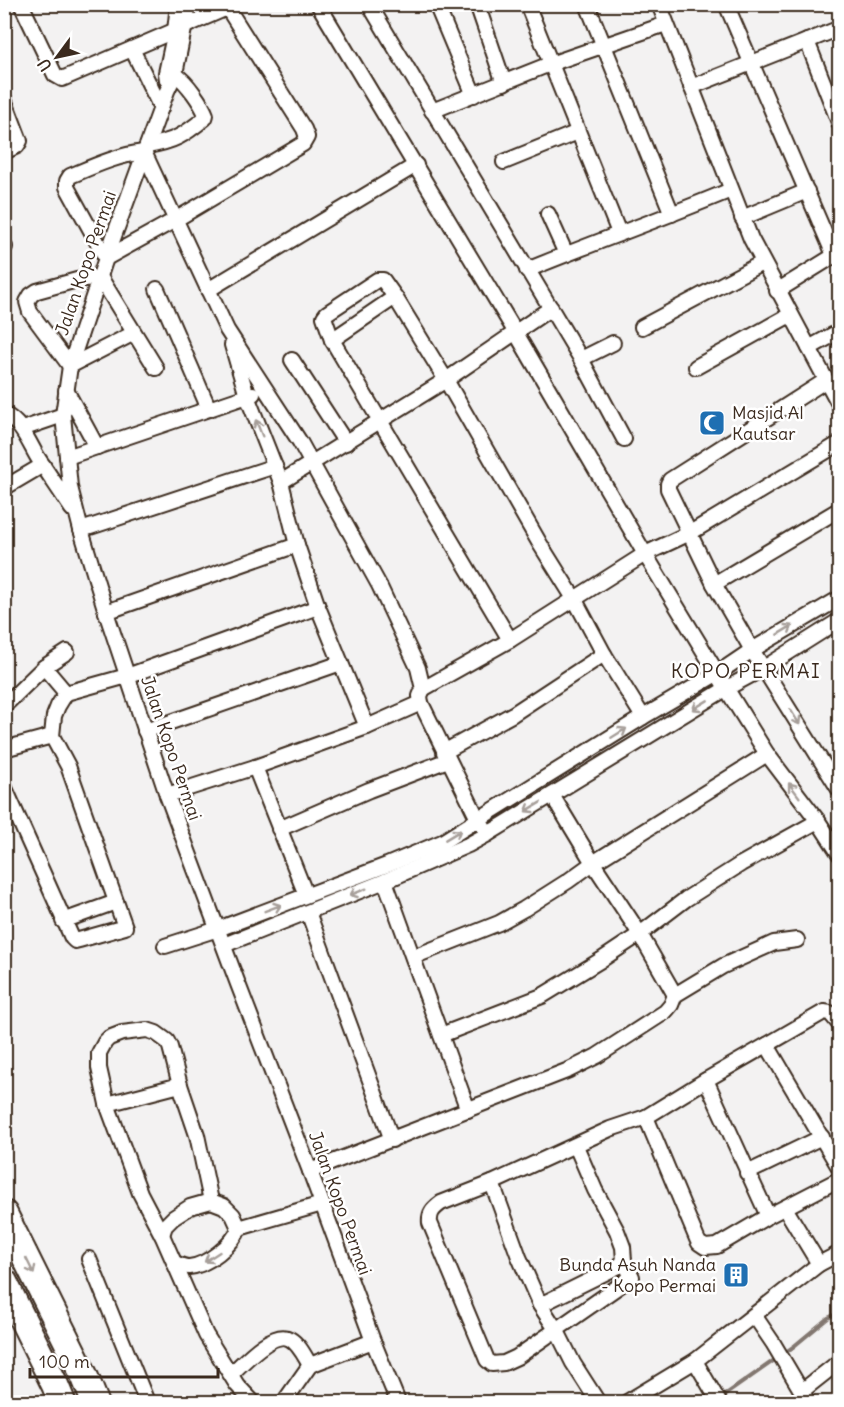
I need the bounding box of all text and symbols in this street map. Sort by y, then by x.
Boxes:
north arrow [27,27,87,87]
text: U [33,55,56,75]
street label: Jalan Kopo Permai [50,188,121,338]
place label: Masjid Al Kautsar [732,401,803,445]
mosque icon: Masjid Al Kautsar [697,408,727,438]
one-way arrow [253,420,264,438]
one-way arrow [776,624,793,636]
district label: KOPO PERMAI [671,658,821,683]
street label: Jalan Kopo Permai [136,673,207,823]
one-way arrow [692,699,709,711]
one-way arrow [789,708,801,725]
one-way arrow [610,726,627,738]
one-way arrow [788,782,801,798]
one-way arrow [525,801,542,813]
one-way arrow [444,829,461,841]
one-way arrow [350,887,368,898]
one-way arrow [263,902,281,913]
street label: Jalan Kopo Permai [304,1128,377,1278]
one-way arrow [204,1251,221,1263]
place label: Bunda Asuh Nanda - Kopo Permai [559,1253,716,1297]
one-way arrow [25,1257,37,1275]
building icon: Bunda Asuh Nanda - Kopo Permai [721,1260,751,1290]
scale bar [30,1341,218,1379]
text: 100 m [39,1350,90,1373]

